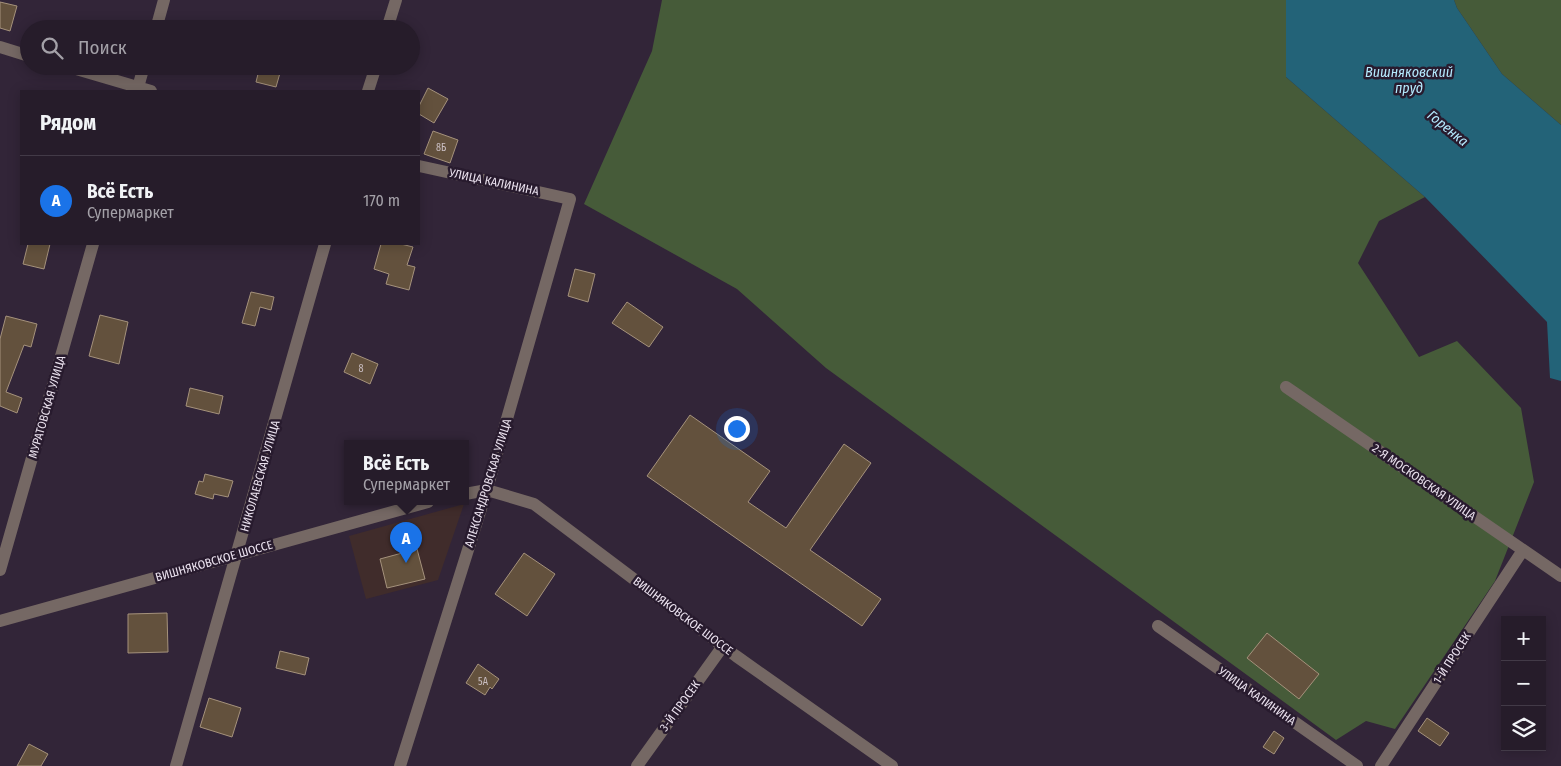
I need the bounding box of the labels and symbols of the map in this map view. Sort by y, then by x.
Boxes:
water label: Вишняковский пруд [1365,64,1453,97]
water label: Горенка [1424,107,1472,150]
house number: 8Б [436,142,446,154]
street label: УЛИЦА КАЛИНИНА [447,165,541,198]
street label: МУРАТОВСКАЯ УЛИЦА [26,353,69,460]
house number: 8 [359,363,364,375]
street label: АЛЕКСАНДРОВСКАЯ УЛИЦА [462,416,514,549]
your location [724,416,750,442]
street label: НИКОЛАЕВСКАЯ УЛИЦА [237,418,283,533]
street label: 2-Я МОСКОВСКАЯ УЛИЦА [1370,441,1479,523]
pin: A [390,522,422,563]
street label: ВИШНЯКОВСКОЕ ШОССЕ [154,537,275,584]
street label: ВИШНЯКОВСКОЕ ШОССЕ [630,574,736,658]
street label: 1-Й ПРОСЕК [1429,629,1474,686]
street label: УЛИЦА КАЛИНИНА [1215,663,1299,728]
house number: 5А [478,676,489,688]
street label: 3-Й ПРОСЕК [656,677,703,734]

